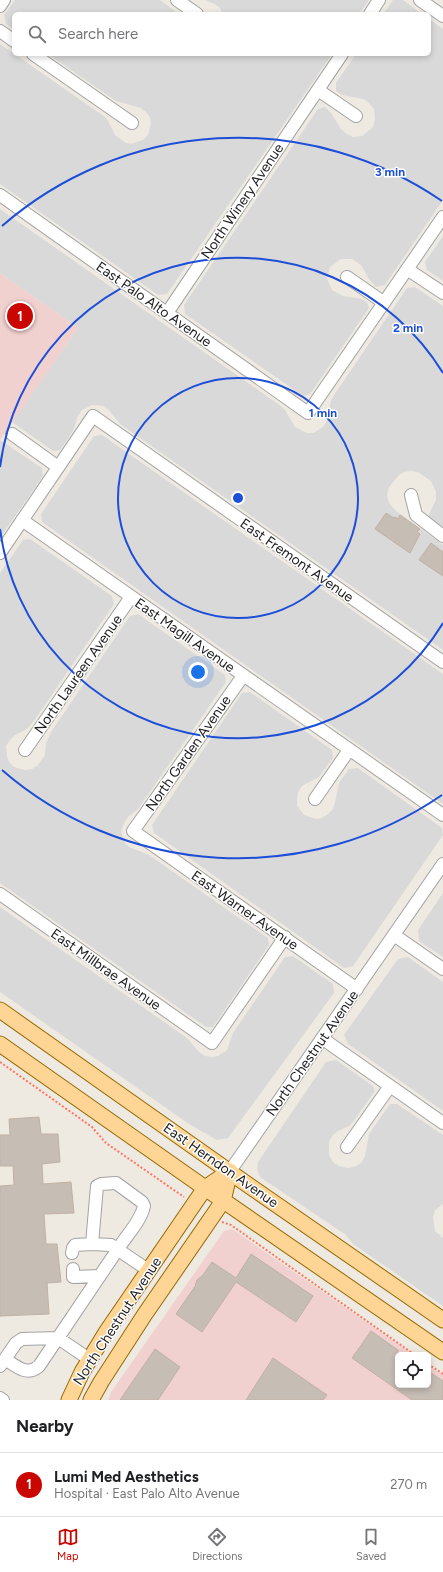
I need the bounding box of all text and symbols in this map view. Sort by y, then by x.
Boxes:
search box [12,12,431,56]
icon: search [26,23,48,45]
text: Search here [58,25,138,43]
street label: North Winery Avenue [198,140,287,262]
text: 3 min [375,165,405,179]
street label: East Palo Alto Avenue [93,258,215,351]
pin: 1 [7,301,33,331]
text: 2 min [393,321,423,335]
text: 1 min [309,406,337,420]
centre of rings [231,491,245,505]
street label: East Fremont Avenue [237,515,357,606]
street label: East Magill Avenue [131,595,238,676]
street label: North Laureen Avenue [31,611,126,737]
your location [188,662,208,682]
street label: North Garden Avenue [142,692,235,814]
street label: East Warner Avenue [188,867,302,954]
street label: East Millbrae Avenue [47,925,164,1014]
street label: North Chestnut Avenue [263,987,362,1119]
street label: East Herndon Avenue [160,1119,282,1212]
street label: North Chestnut Avenue [70,1254,165,1389]
map controls [395,1352,431,1388]
button: locate [395,1352,431,1388]
text: Nearby [16,1416,74,1436]
text: Lumi Med Aesthetics [54,1468,199,1486]
text: 1 [26,1477,32,1492]
text: 270 m [390,1477,427,1492]
text: Hospital · East Palo Alto Avenue [54,1486,240,1501]
tab: Map [57,1526,79,1563]
tab: Directions [192,1526,242,1563]
tab: Saved [356,1526,386,1563]

